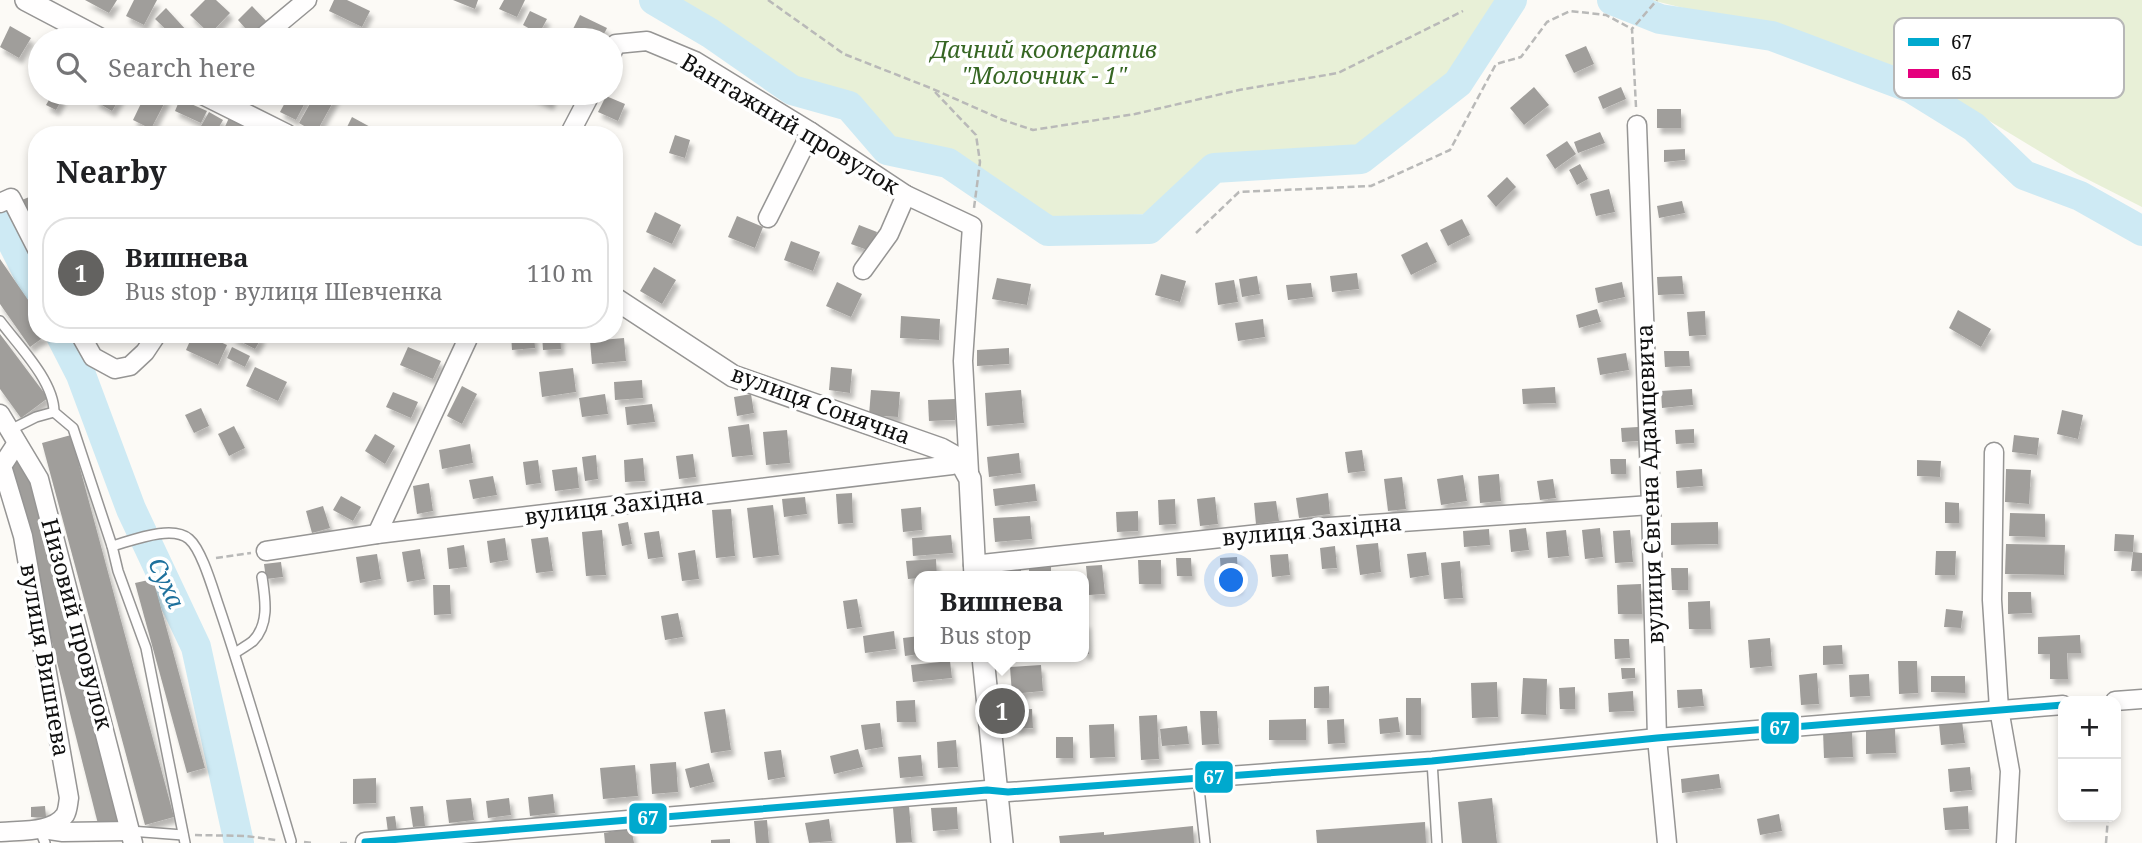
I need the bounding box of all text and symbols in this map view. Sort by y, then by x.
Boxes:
legend [1894,18,2124,98]
search box [28,28,623,105]
text: 67 [1951,29,1972,55]
park label: Дачний кооператив "Молочник - 1" [929,33,1157,91]
street label: Вантажний провулок [675,45,906,201]
icon: search [52,48,90,86]
text: Search here [108,49,256,85]
text: 65 [1951,60,1972,86]
text: Nearby [56,151,167,192]
text: Вишнева [125,239,249,275]
text: 1 [75,257,88,289]
text: 110 m [527,257,593,289]
text: Bus stop · вулиця Шевченка [125,275,443,307]
street label: вулиця Євгена Адамцевича [1627,324,1671,645]
street label: вулиця Сонячна [727,357,915,451]
street label: вулиця Західна [522,478,705,532]
street label: вулиця Західна [1221,505,1403,553]
street label: Низовий провулок [34,514,122,733]
water label: Суха [141,551,194,614]
street label: вулиця Вишнева [13,561,79,759]
your location [1214,563,1248,597]
popup [914,571,1089,662]
text: Вишнева [940,583,1063,619]
text: Bus stop [940,619,1032,651]
pin: 1 [979,685,1025,737]
map controls [2058,696,2121,822]
button: + [2058,696,2121,759]
line badge: 67 [1760,711,1800,745]
text: 67 [1769,715,1791,741]
button: − [2058,759,2121,822]
line badge: 67 [1194,760,1234,794]
text: 67 [1203,764,1225,790]
line badge: 67 [628,802,668,835]
text: 67 [637,805,659,831]

